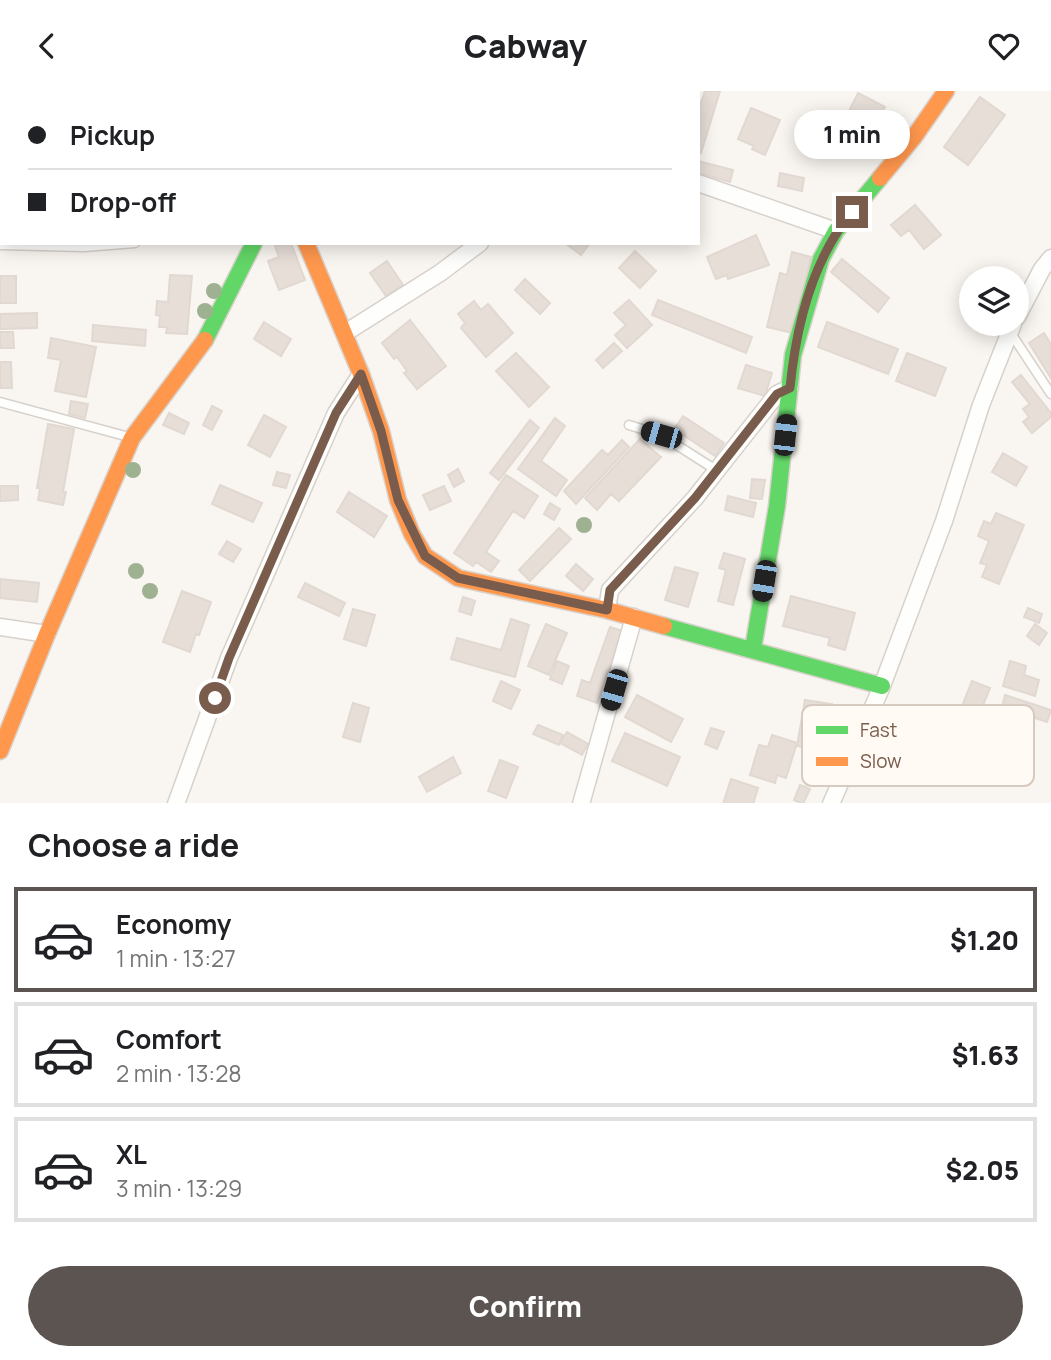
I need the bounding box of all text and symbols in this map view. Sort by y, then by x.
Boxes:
text: Cabway [464,24,587,68]
icon: back [28,27,66,65]
icon: heart [985,27,1023,65]
callout: 1 min [794,110,910,159]
text: Pickup [70,117,155,153]
text: 1 min [823,118,881,150]
text: Drop-off [70,184,176,220]
route end [836,196,868,228]
map controls [959,266,1029,336]
button: layers [959,266,1029,336]
car [773,413,798,457]
car [638,419,685,451]
car [751,559,778,603]
car [599,667,630,713]
route start [199,682,231,714]
legend [802,705,1034,786]
text: Fast [860,717,897,743]
text: Slow [860,748,902,774]
text: Choose a ride [28,823,239,867]
text: Economy [116,906,231,942]
icon: car [32,908,95,971]
text: $1.20 [950,922,1019,958]
text: 1 min · 13:27 [116,942,236,974]
text: Comfort [116,1021,222,1057]
icon: car [32,1023,95,1086]
text: $1.63 [952,1037,1019,1073]
text: 2 min · 13:28 [116,1057,242,1089]
text: XL [116,1136,147,1172]
icon: car [32,1138,95,1201]
text: $2.05 [945,1152,1019,1188]
text: 3 min · 13:29 [116,1172,242,1204]
button: Confirm [28,1266,1023,1346]

